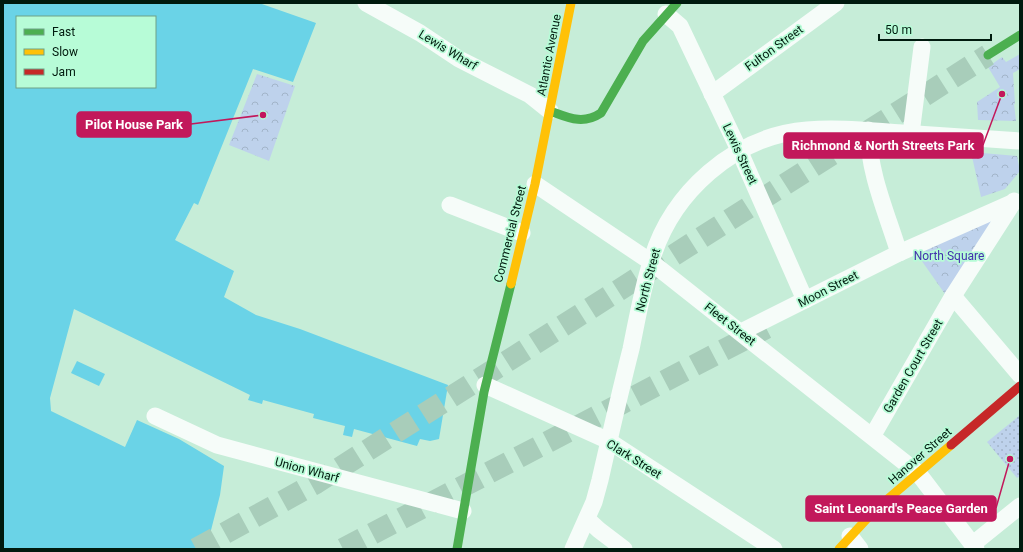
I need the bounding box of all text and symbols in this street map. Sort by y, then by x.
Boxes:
street label: Atlantic Avenue [534,13,564,97]
legend [16,16,156,88]
scale bar [879,16,991,42]
street label: Fulton Street [742,22,806,74]
text: 50 m [885,23,912,37]
text: Fast [52,25,75,39]
street label: Lewis Wharf [416,27,481,73]
text: Slow [52,45,78,59]
text: Jam [52,65,76,79]
callout: Pilot House Park [77,112,191,137]
text: Pilot House Park [85,117,184,132]
street label: Lewis Street [720,121,760,187]
callout: Richmond & North Streets Park [784,133,983,158]
text: Richmond & North Streets Park [792,138,976,153]
street label: Commercial Street [491,184,529,284]
street label: North Street [633,247,663,313]
park label: North Square [914,249,984,263]
street label: Moon Street [796,268,860,310]
street label: Fleet Street [702,300,758,348]
street label: Garden Court Street [881,317,945,415]
street label: Hanover Street [885,425,955,487]
street label: Clark Street [604,437,664,481]
street label: Union Wharf [273,455,341,486]
callout: Saint Leonard's Peace Garden [806,496,996,521]
text: Saint Leonard's Peace Garden [814,501,988,516]

